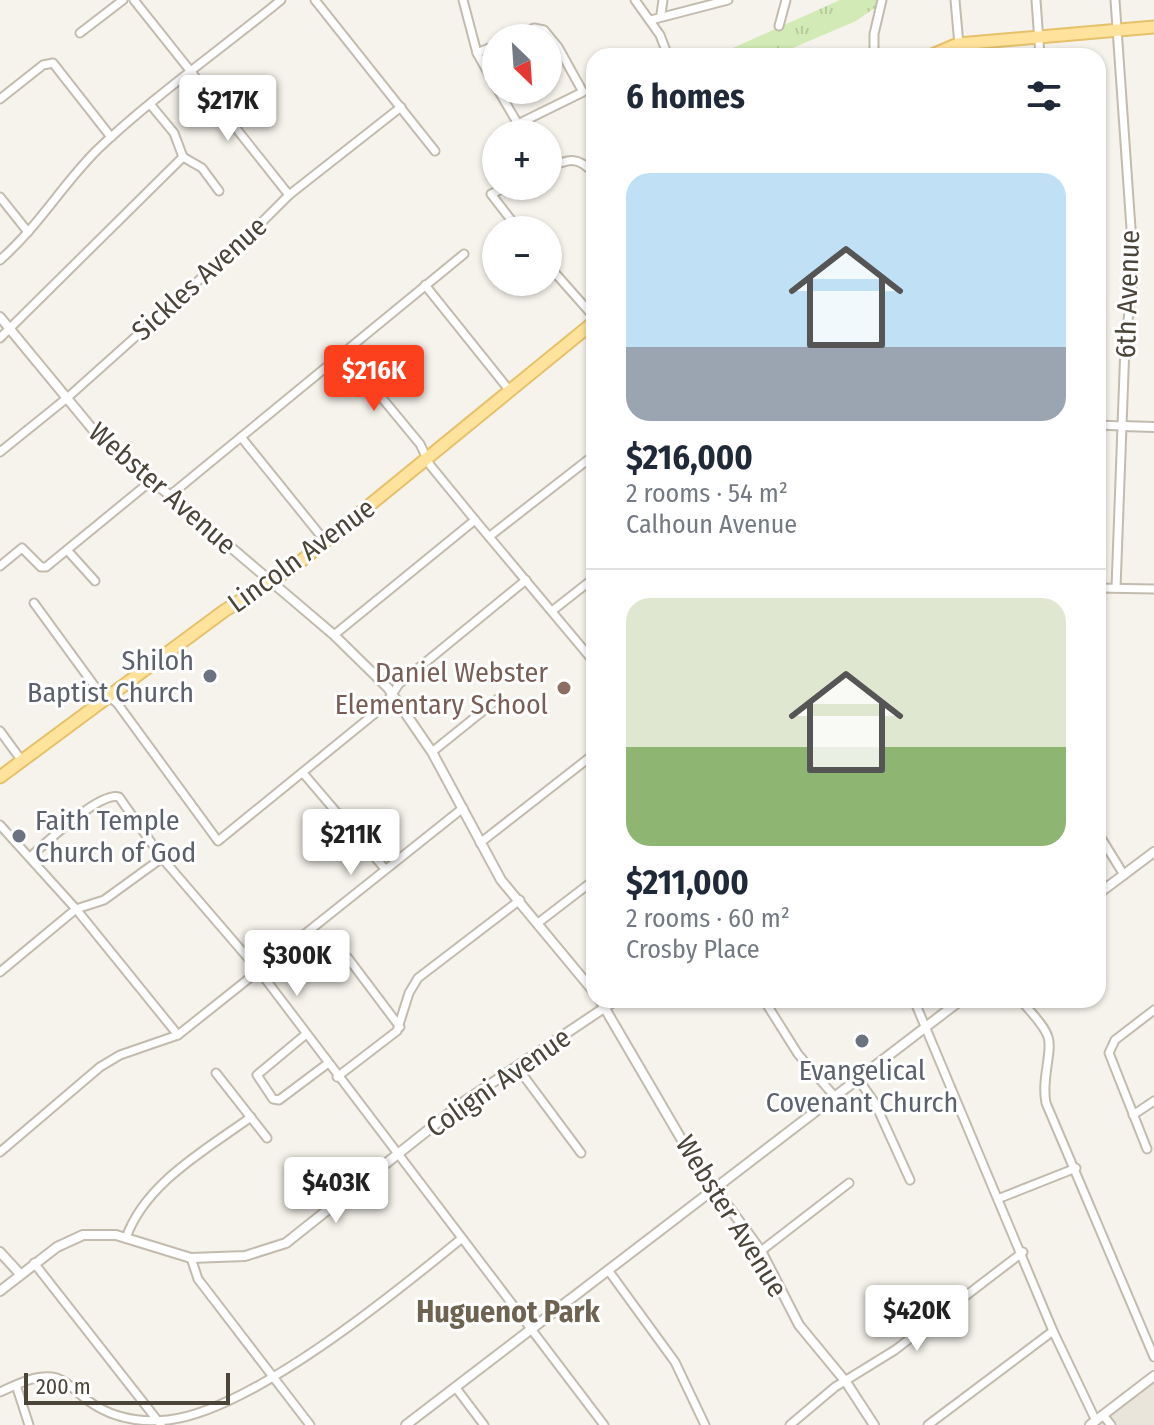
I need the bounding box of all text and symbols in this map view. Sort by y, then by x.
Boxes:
north arrow [482,24,562,104]
map controls [482,24,562,296]
icon: filters [1022,74,1066,118]
pin: $217K [172,75,284,143]
text: 6 homes [626,76,745,117]
text: $217K [197,85,259,116]
button: + [482,120,562,200]
street label: Sickles Avenue [125,209,273,347]
button: − [482,216,562,296]
icon: home [774,225,918,369]
street label: 6th Avenue [1109,229,1146,359]
pin: $216K [318,345,430,413]
text: $216K [342,355,406,386]
street label: Webster Avenue [82,415,243,561]
text: $216,000 [626,437,753,478]
text: 2 rooms · 54 m² [626,478,788,509]
street label: Lincoln Avenue [222,491,381,620]
text: Calhoun Avenue [626,509,797,540]
place label: Shiloh Baptist Church [27,644,194,709]
icon: home [774,650,918,794]
place label: Daniel Webster Elementary School [335,656,548,721]
marker: Shiloh Baptist Church [201,667,219,685]
marker: Daniel Webster Elementary School [555,679,573,697]
place label: Faith Temple Church of God [35,804,196,869]
pin: $211K [295,809,407,877]
text: $211K [321,819,381,850]
marker: Faith Temple Church of God [10,827,28,845]
text: $211,000 [626,862,749,903]
text: 2 rooms · 60 m² [626,903,790,934]
pin: $300K [241,930,353,998]
text: Crosby Place [626,934,760,965]
text: $300K [263,940,331,971]
street label: Coligni Avenue [420,1021,577,1144]
marker: Evangelical Covenant Church [853,1032,871,1050]
place label: Evangelical Covenant Church [766,1054,958,1119]
street label: Webster Avenue [669,1129,794,1303]
pin: $403K [280,1157,392,1225]
text: $403K [302,1167,370,1198]
pin: $420K [861,1285,973,1353]
district label: Huguenot Park [416,1294,601,1330]
text: $420K [883,1295,951,1326]
scale bar [24,1369,230,1405]
text: 200 m [36,1373,91,1400]

